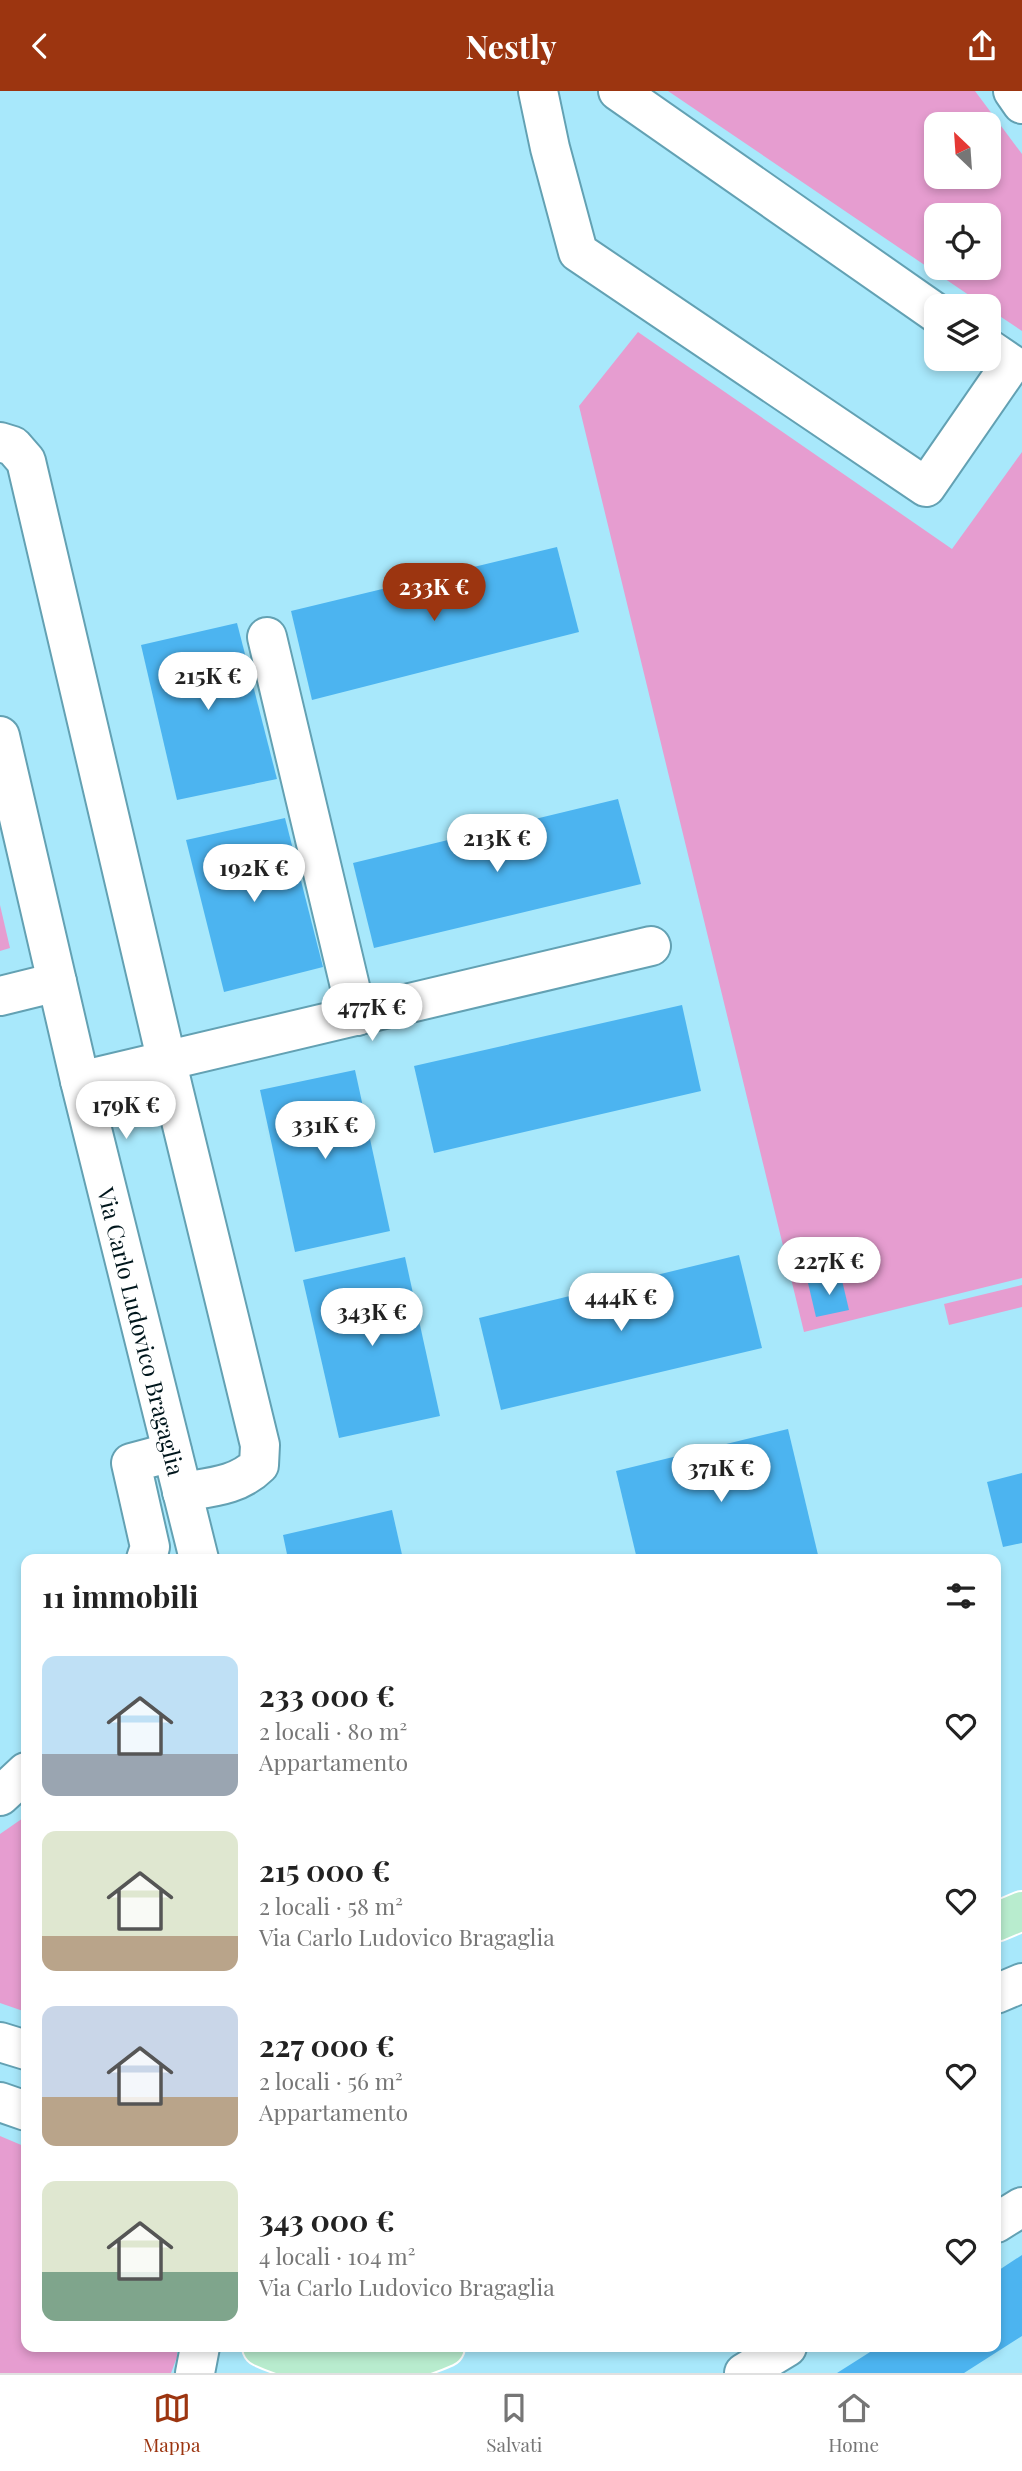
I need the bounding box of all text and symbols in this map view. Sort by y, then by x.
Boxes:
text: Nestly [465,24,557,67]
icon: back [21,27,59,65]
icon: share [963,27,1001,65]
north arrow [924,112,1001,189]
map controls [924,112,1001,371]
button: locate [924,203,1001,280]
button: layers [924,294,1001,371]
pin: 233K € [377,563,491,623]
text: 233K € [399,570,469,601]
pin: 215K € [151,653,265,712]
text: 215K € [174,659,242,690]
pin: 213K € [440,815,554,874]
text: 213K € [463,821,531,852]
pin: 192K € [197,845,311,904]
text: 192K € [219,851,289,882]
pin: 477K € [315,983,429,1043]
text: 477K € [337,990,407,1021]
pin: 179K € [69,1081,183,1141]
text: 179K € [92,1088,160,1119]
pin: 331K € [268,1101,382,1161]
text: 331K € [291,1108,359,1139]
street label: Via Carlo Ludovico Bragaglia [91,1183,193,1479]
pin: 227K € [772,1237,886,1297]
text: 227K € [794,1244,864,1275]
pin: 444K € [564,1273,678,1333]
text: 444K € [585,1280,657,1311]
pin: 343K € [315,1289,429,1348]
text: 343K € [337,1295,407,1326]
pin: 371K € [664,1445,778,1504]
text: 371K € [688,1451,754,1482]
text: 11 immobili [42,1576,198,1616]
icon: filters [942,1577,980,1615]
text: 233 000 € [259,1675,395,1715]
icon: home [98,1684,182,1768]
icon: heart [942,1707,980,1745]
text: 2 locali · 80 m² [259,1715,407,1746]
text: Appartamento [259,1746,408,1777]
text: 215 000 € [259,1850,390,1890]
icon: home [98,1859,182,1943]
icon: heart [942,1882,980,1920]
text: 2 locali · 58 m² [259,1890,403,1921]
text: Via Carlo Ludovico Bragaglia [259,1921,555,1952]
text: 227 000 € [259,2025,395,2065]
icon: home [98,2034,182,2118]
icon: heart [942,2057,980,2095]
text: 2 locali · 56 m² [259,2065,403,2096]
text: Appartamento [259,2096,408,2127]
text: 343 000 € [259,2200,395,2240]
icon: home [98,2209,182,2293]
icon: heart [942,2232,980,2270]
text: 4 locali · 104 m² [259,2240,415,2271]
text: Via Carlo Ludovico Bragaglia [259,2271,555,2302]
tab: Mappa [143,2389,200,2457]
tab: Salvati [486,2389,542,2457]
tab: Home [828,2389,879,2457]

